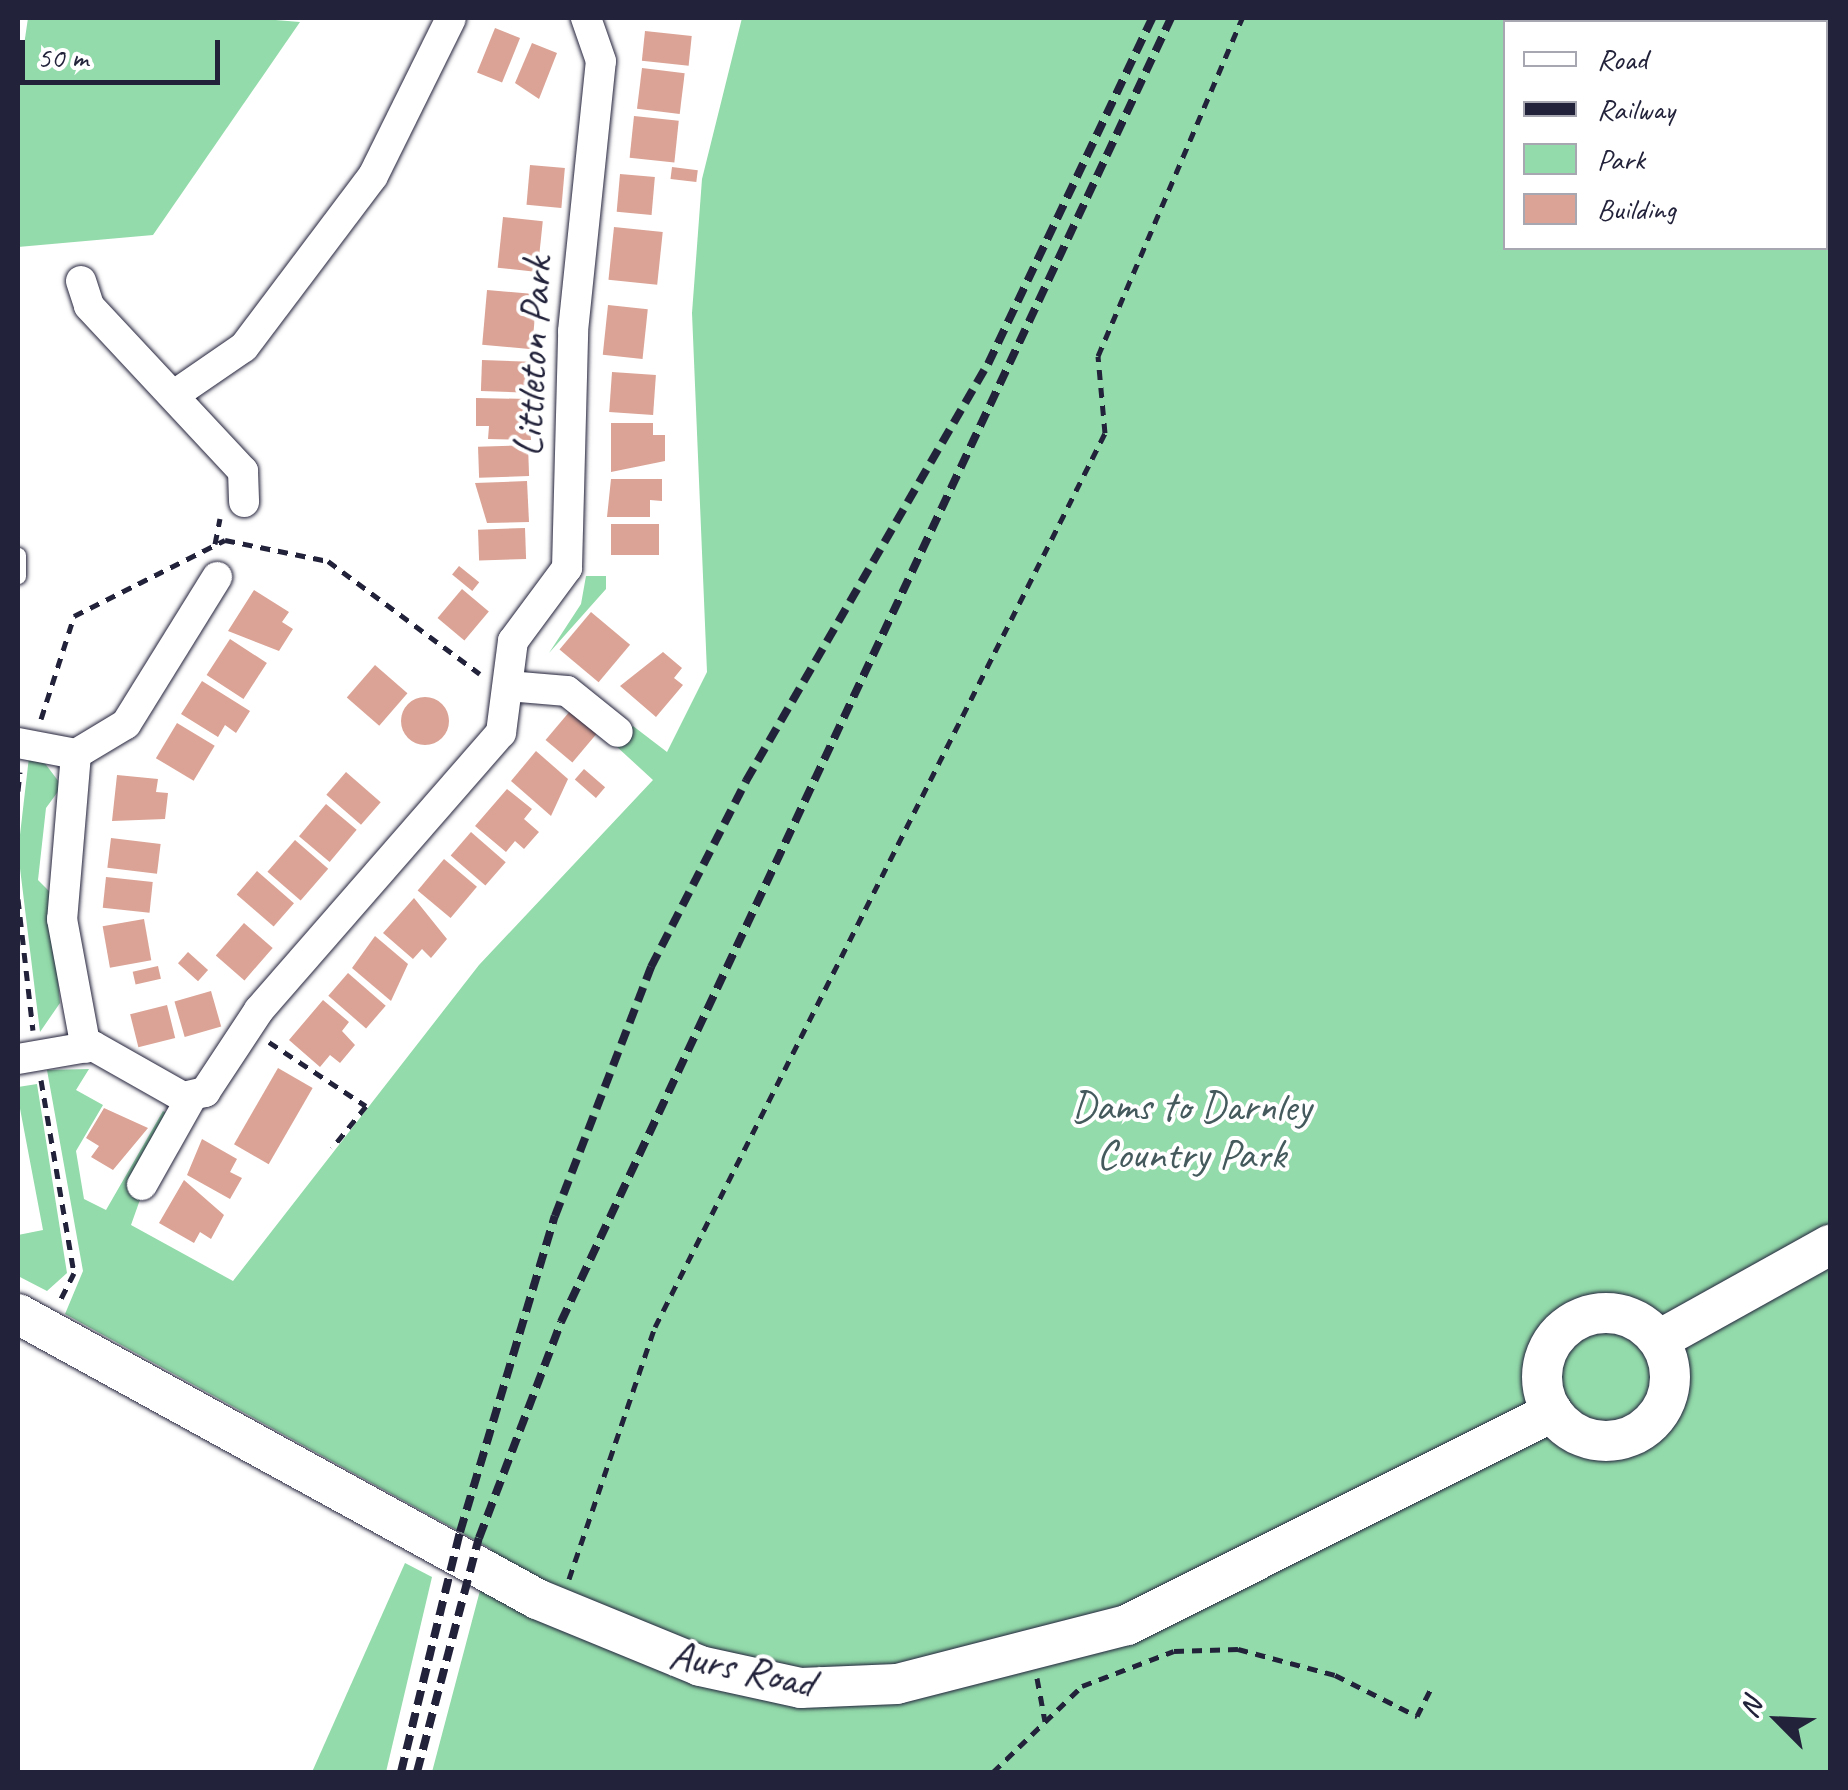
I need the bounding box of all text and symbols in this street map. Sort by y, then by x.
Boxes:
scale bar [25,20,225,82]
legend [1503,20,1828,250]
text: 50 m [37,38,88,76]
text: Road [1597,40,1647,78]
text: Railway [1597,90,1675,128]
text: Park [1597,140,1645,178]
text: Building [1597,190,1676,228]
street label: Littleton Park [503,256,563,458]
park label: Dams to Darnley Country Park [1070,1082,1312,1180]
street label: Aurs Road [665,1629,819,1709]
north arrow [1728,1670,1828,1770]
text: N [1731,1693,1770,1723]

